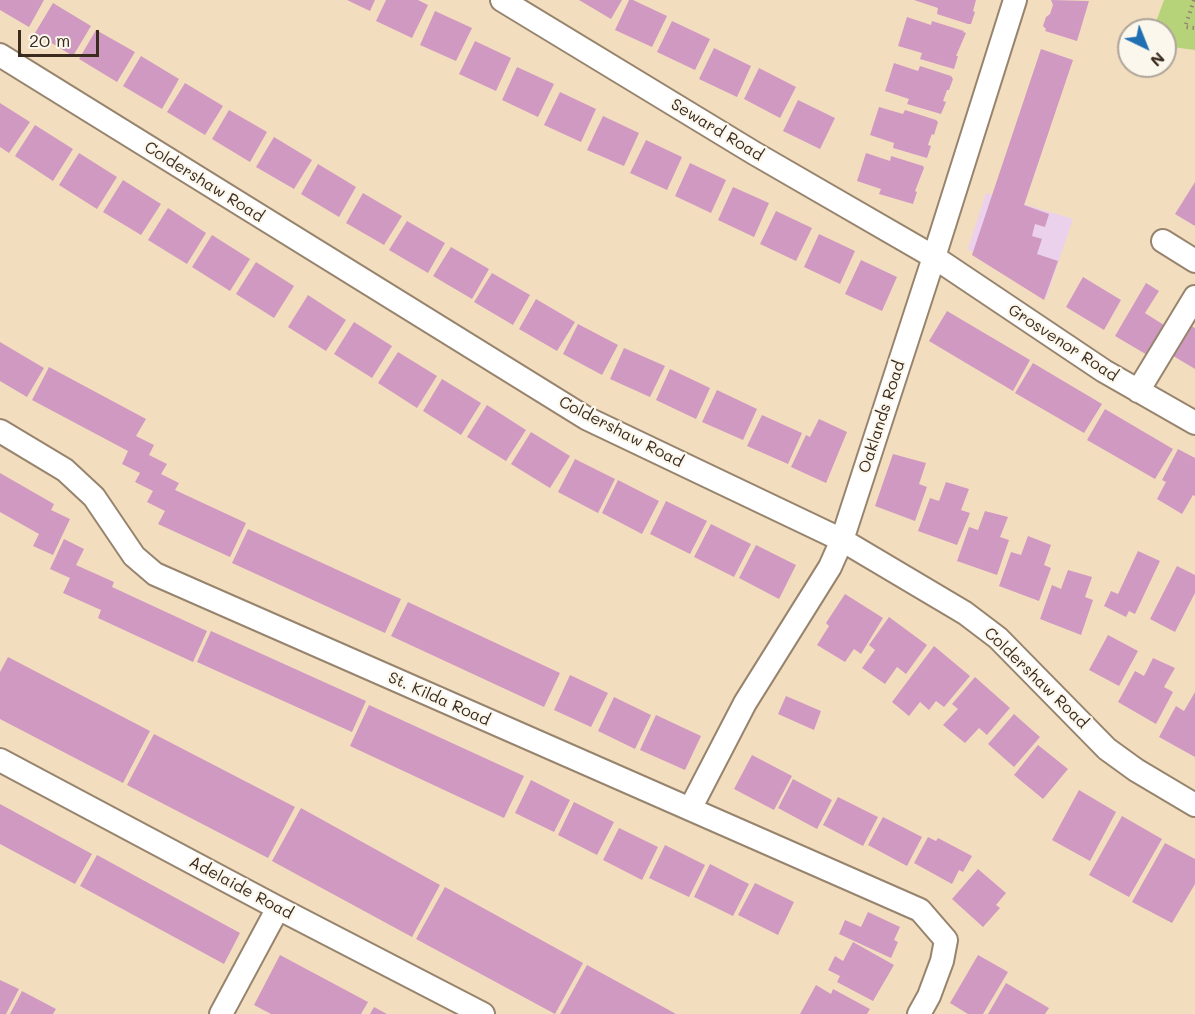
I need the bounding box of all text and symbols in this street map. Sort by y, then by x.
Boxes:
scale bar [21,18,102,56]
north arrow [1117,18,1177,78]
text: 20 m [29,28,70,52]
text: N [1147,48,1170,72]
street label: Seward Road [667,95,767,165]
street label: Coldershaw Road [141,138,267,226]
street label: Grosvenor Road [1005,300,1121,386]
street label: Oaklands Road [855,358,909,476]
street label: Coldershaw Road [556,392,686,472]
street label: Coldershaw Road [980,623,1092,733]
street label: St. Kilda Road [385,668,493,730]
street label: Adelaide Road [186,853,296,923]

